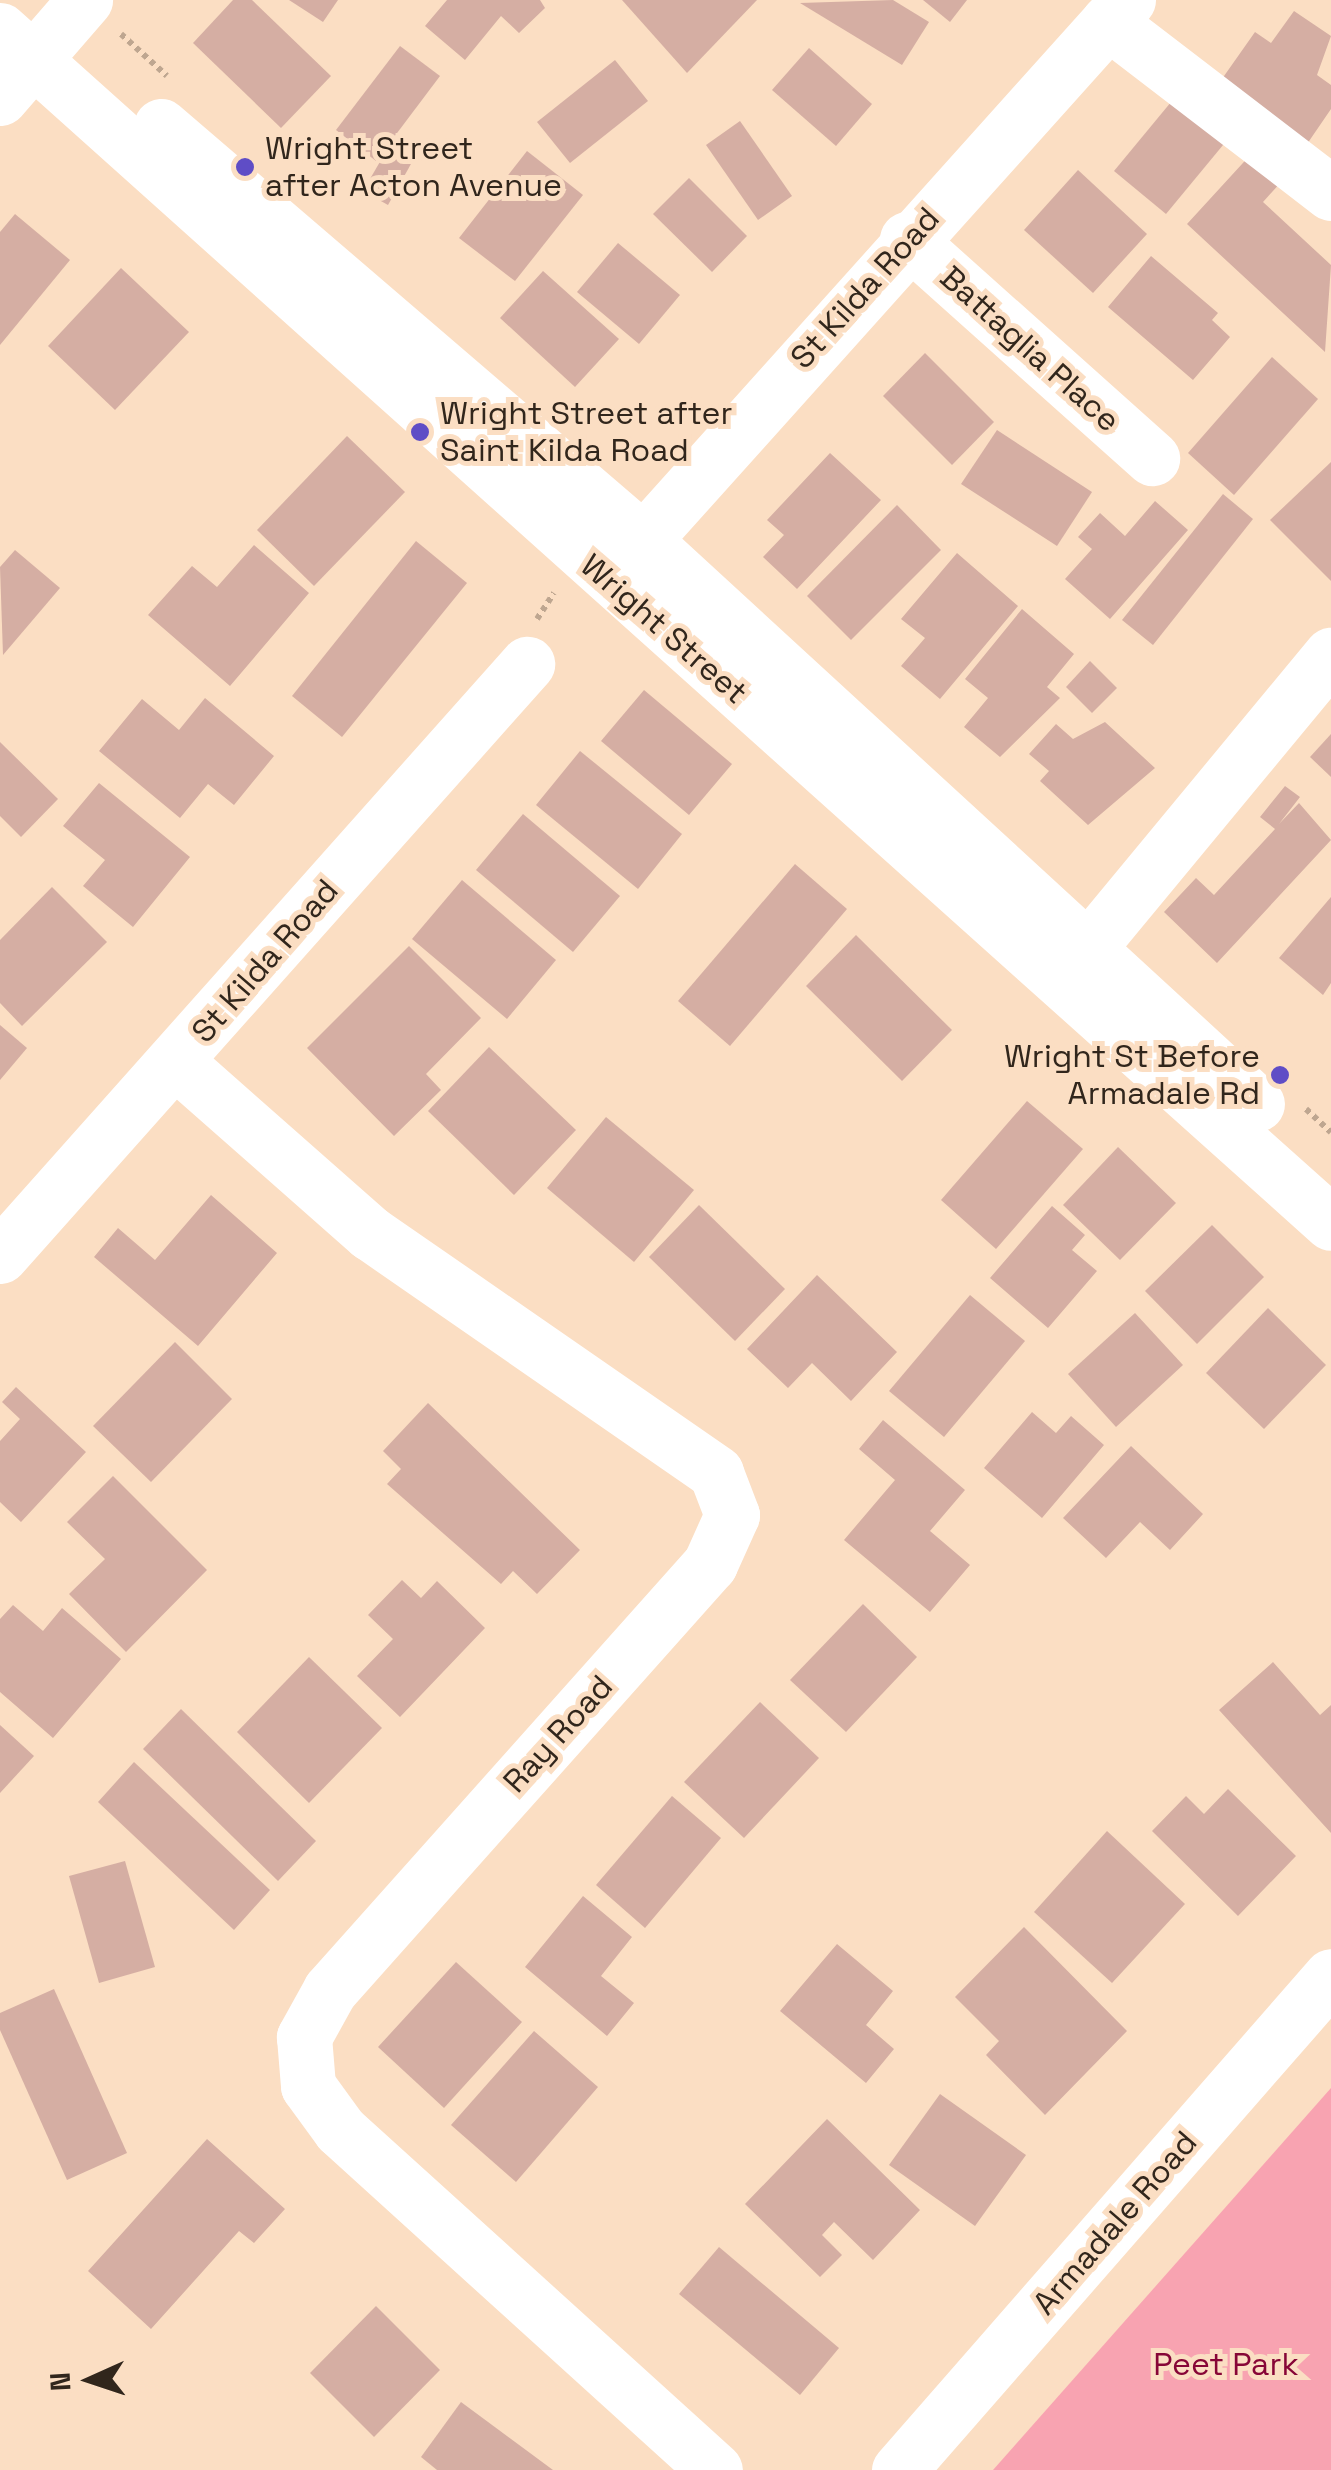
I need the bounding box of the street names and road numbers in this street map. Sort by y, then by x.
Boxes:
street label: St Kilda Road [783,200,947,376]
street label: Battaglia Place [932,258,1128,440]
street label: Wright Street [573,546,755,712]
street label: St Kilda Road [184,872,346,1050]
street label: Ray Road [495,1667,621,1801]
street label: Armadale Road [1025,2124,1205,2322]

